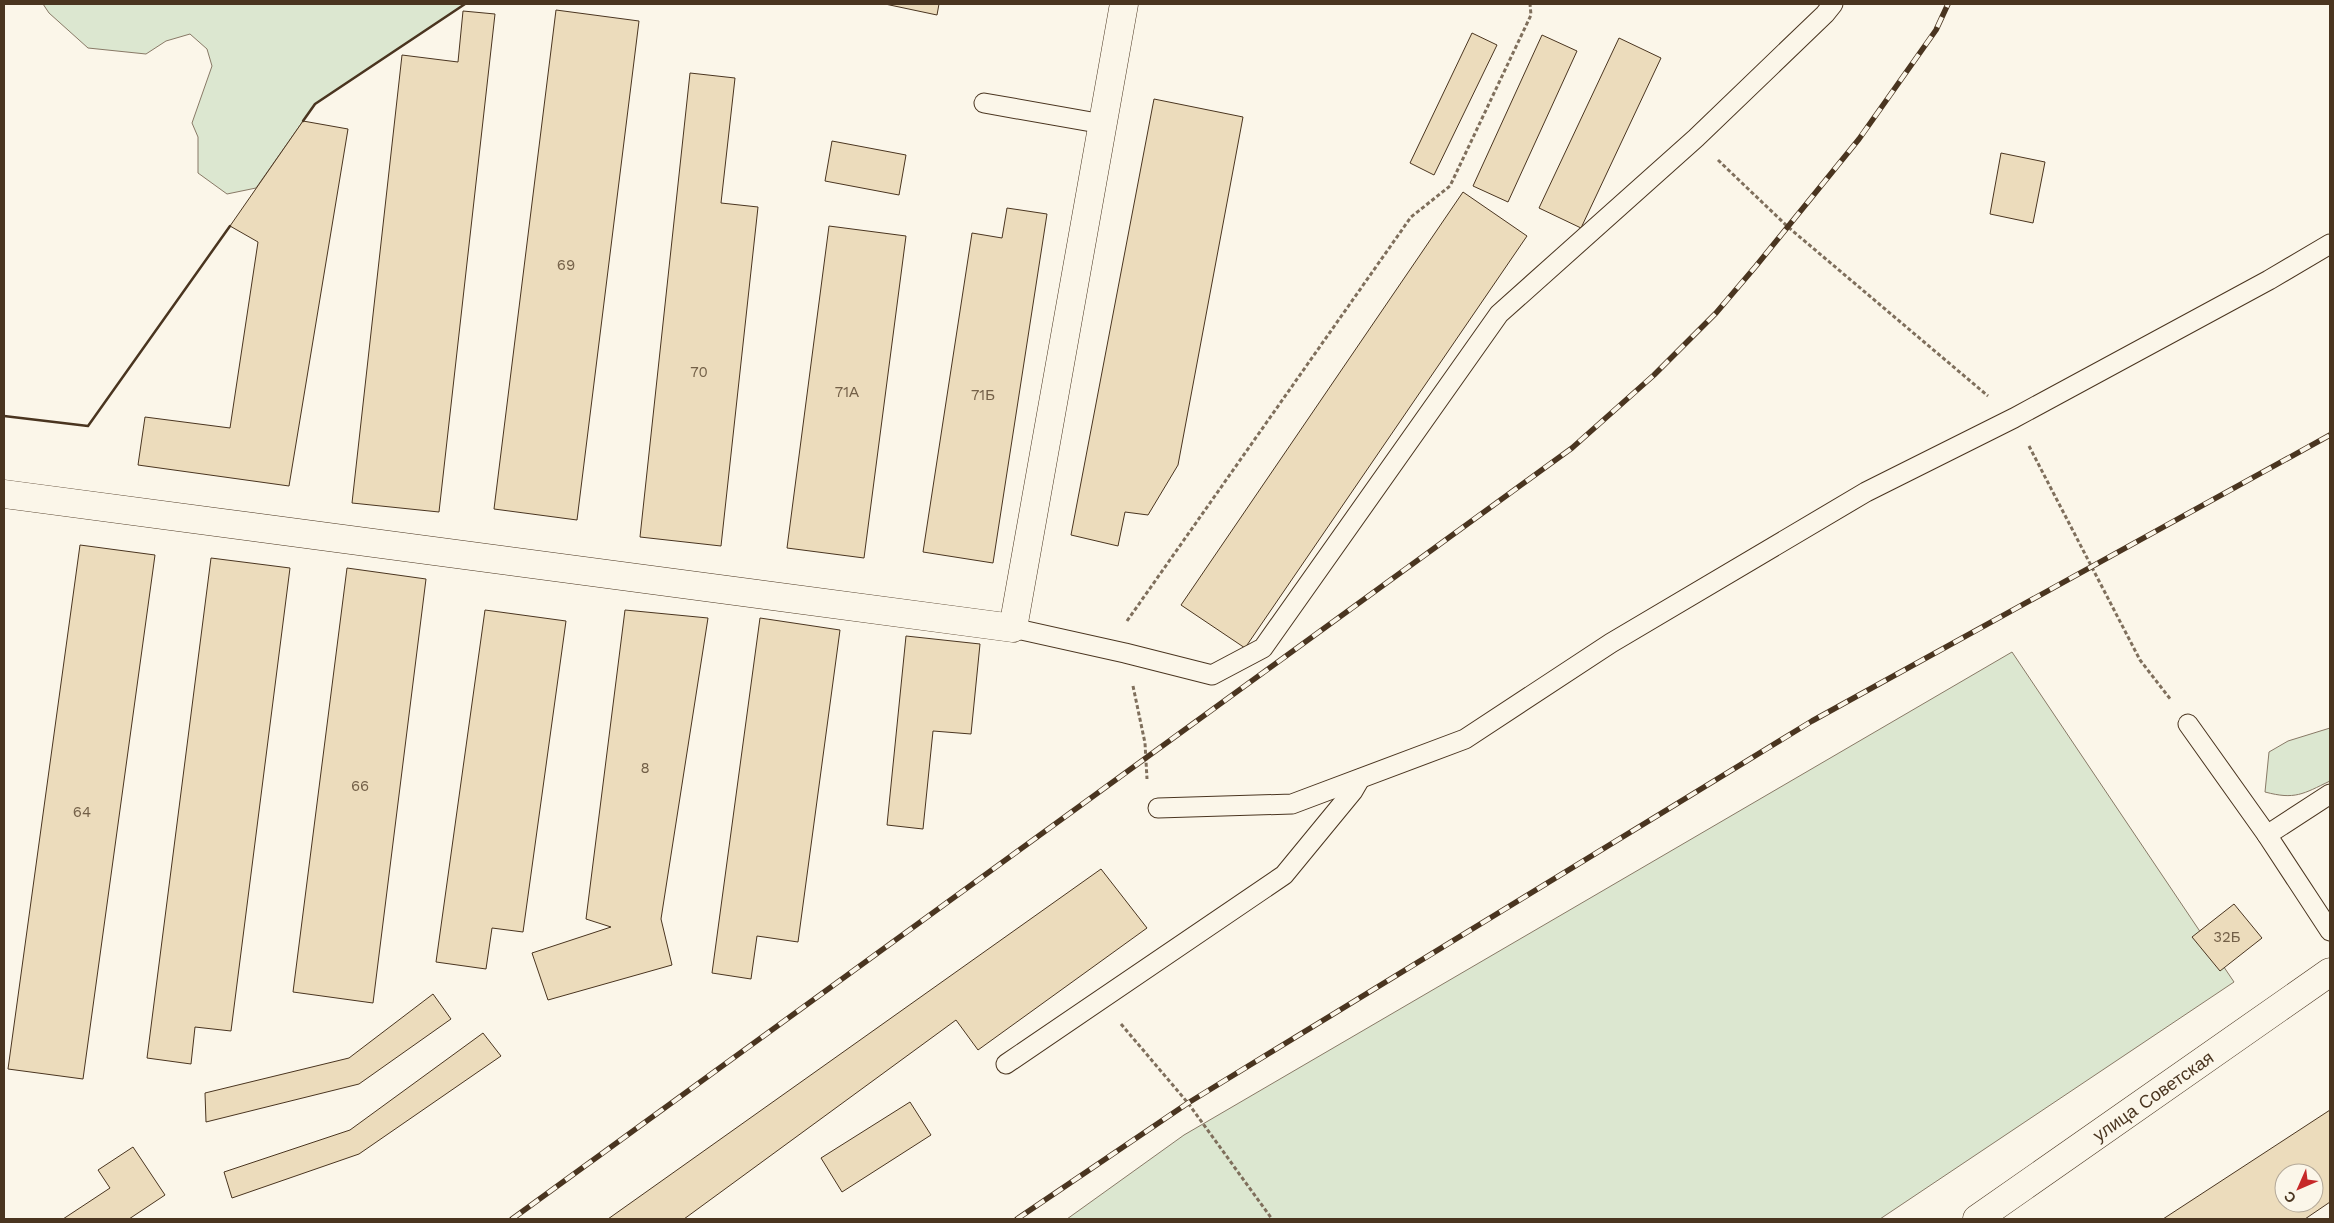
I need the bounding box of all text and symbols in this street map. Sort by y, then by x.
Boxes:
house number: 69 [557,256,575,274]
house number: 70 [690,363,708,381]
house number: 71А [835,383,859,401]
house number: 71Б [971,386,995,404]
house number: 8 [640,759,650,777]
house number: 66 [351,777,369,795]
house number: 64 [73,803,91,821]
house number: 32Б [2213,928,2241,946]
street label: улица Советская [2089,1047,2217,1145]
north arrow [2274,1163,2324,1213]
text: С [2281,1188,2299,1206]

